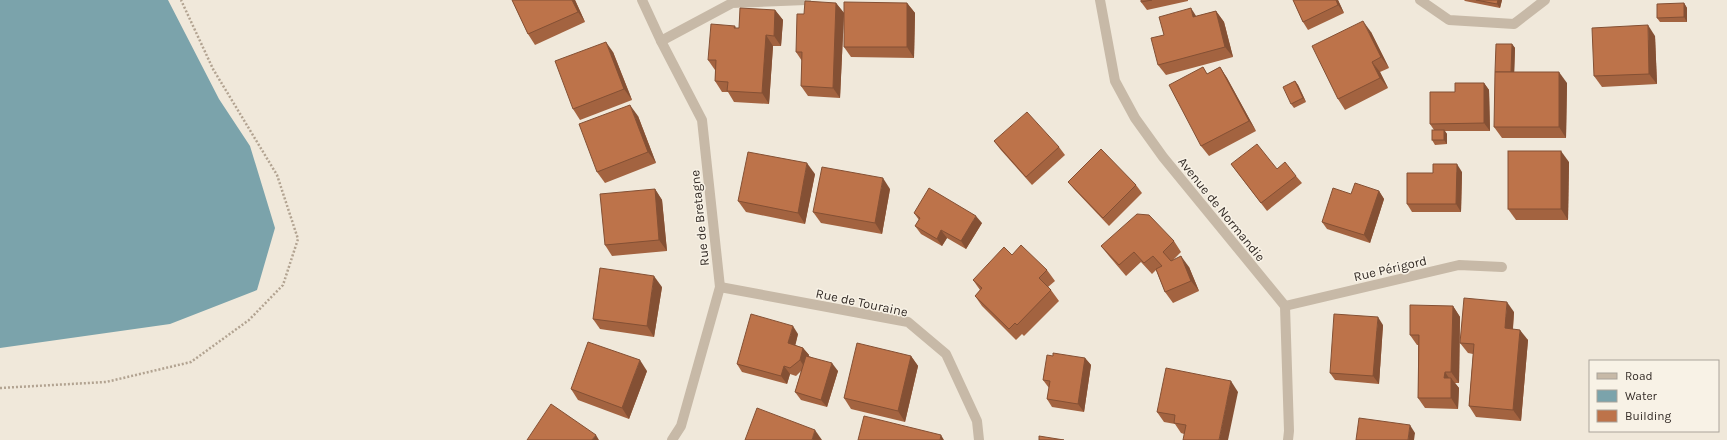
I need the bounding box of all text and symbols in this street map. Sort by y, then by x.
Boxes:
street label: Avenue de Normandie [1175,154,1268,265]
street label: Rue de Bretagne [687,169,712,267]
street label: Rue Périgord [1352,253,1428,284]
street label: Rue de Touraine [814,285,910,320]
legend [1589,360,1719,432]
text: Road [1625,369,1653,383]
text: Water [1625,389,1658,403]
text: Building [1625,409,1672,423]

